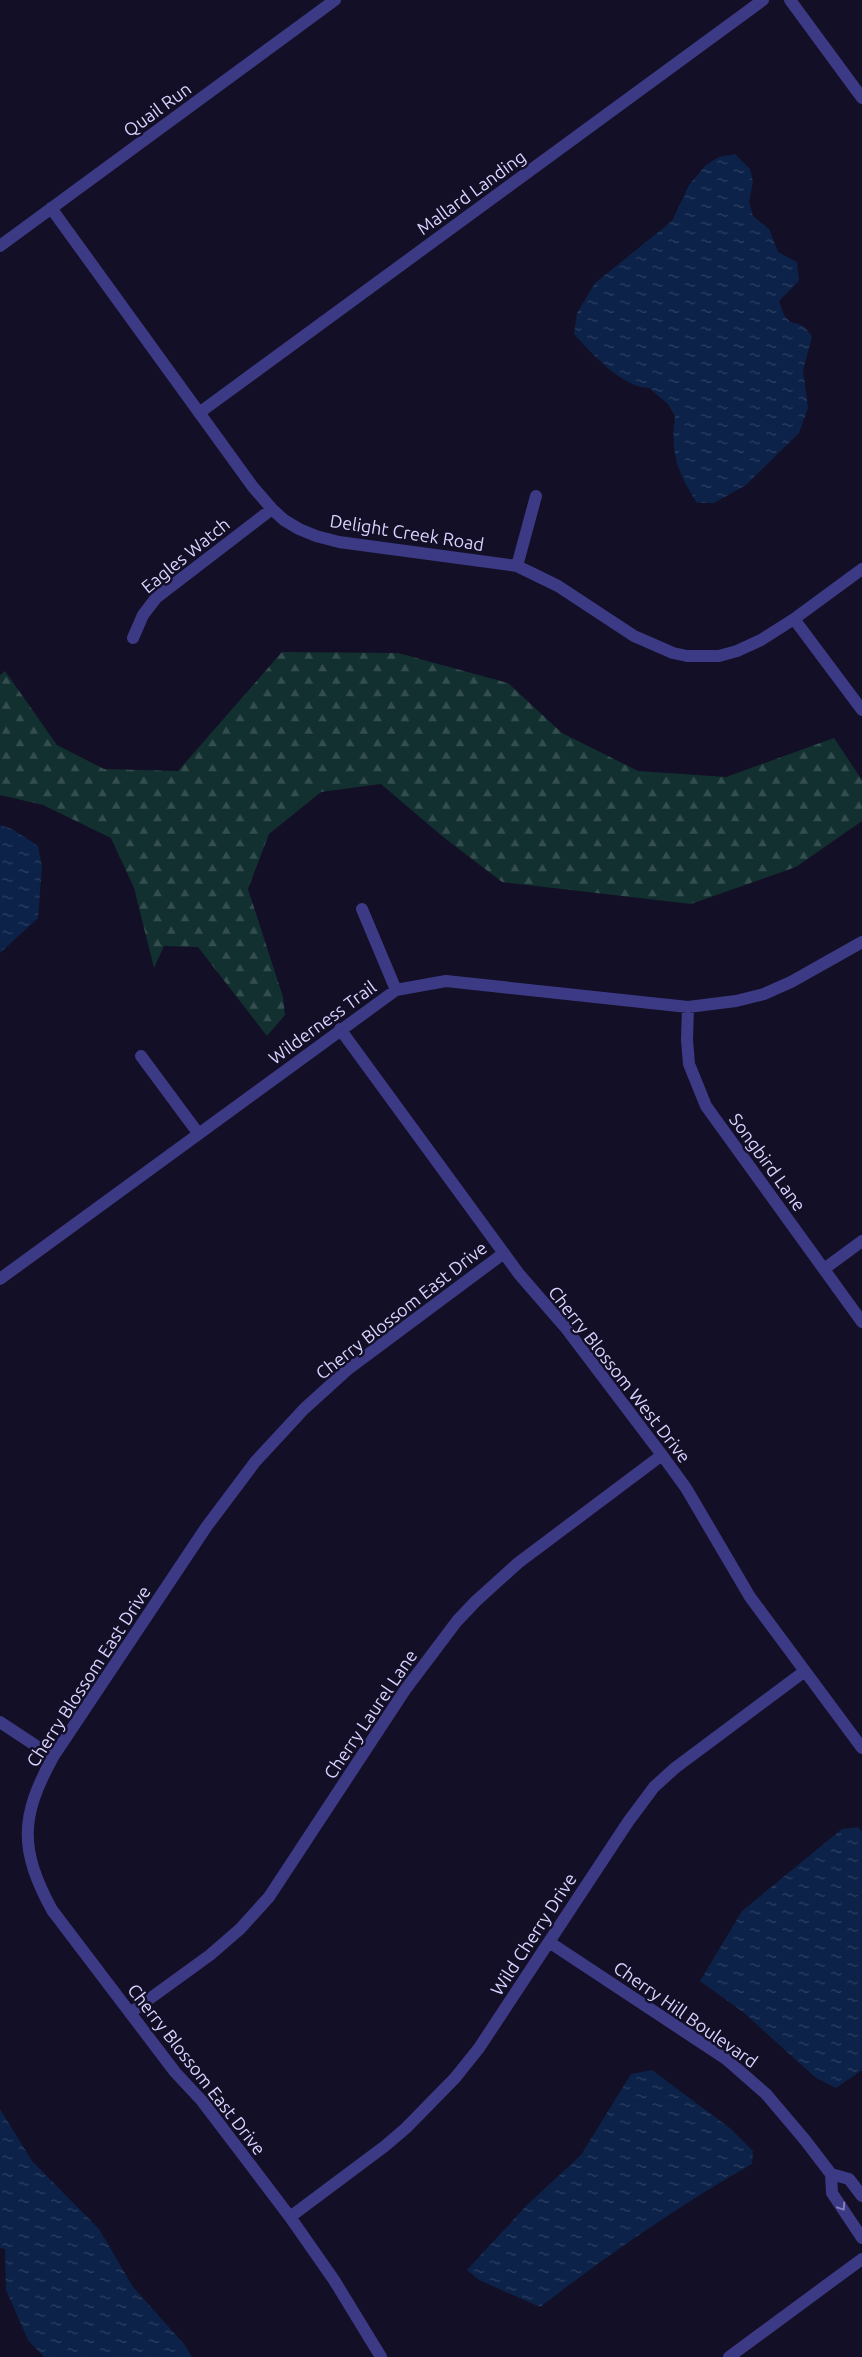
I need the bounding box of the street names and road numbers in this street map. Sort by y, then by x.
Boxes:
street label: Quail Run [119,78,195,141]
street label: Mallard Landing [413,146,529,238]
street label: Delight Creek Road [328,510,486,554]
street label: Eagles Watch [137,513,233,597]
street label: Wilderness Trail [264,976,380,1068]
street label: Songbird Lane [726,1109,810,1215]
street label: Cherry Blossom East Drive [312,1237,490,1383]
street label: Cherry Blossom West Drive [545,1282,695,1466]
street label: Cherry Blossom East Drive [22,1582,154,1770]
street label: Cherry Laurel Lane [319,1646,421,1782]
street label: Wild Cherry Drive [486,1869,580,1999]
street label: Cherry Hill Boulevard [610,1957,762,2071]
street label: Cherry Blossom East Drive [124,1980,270,2158]

